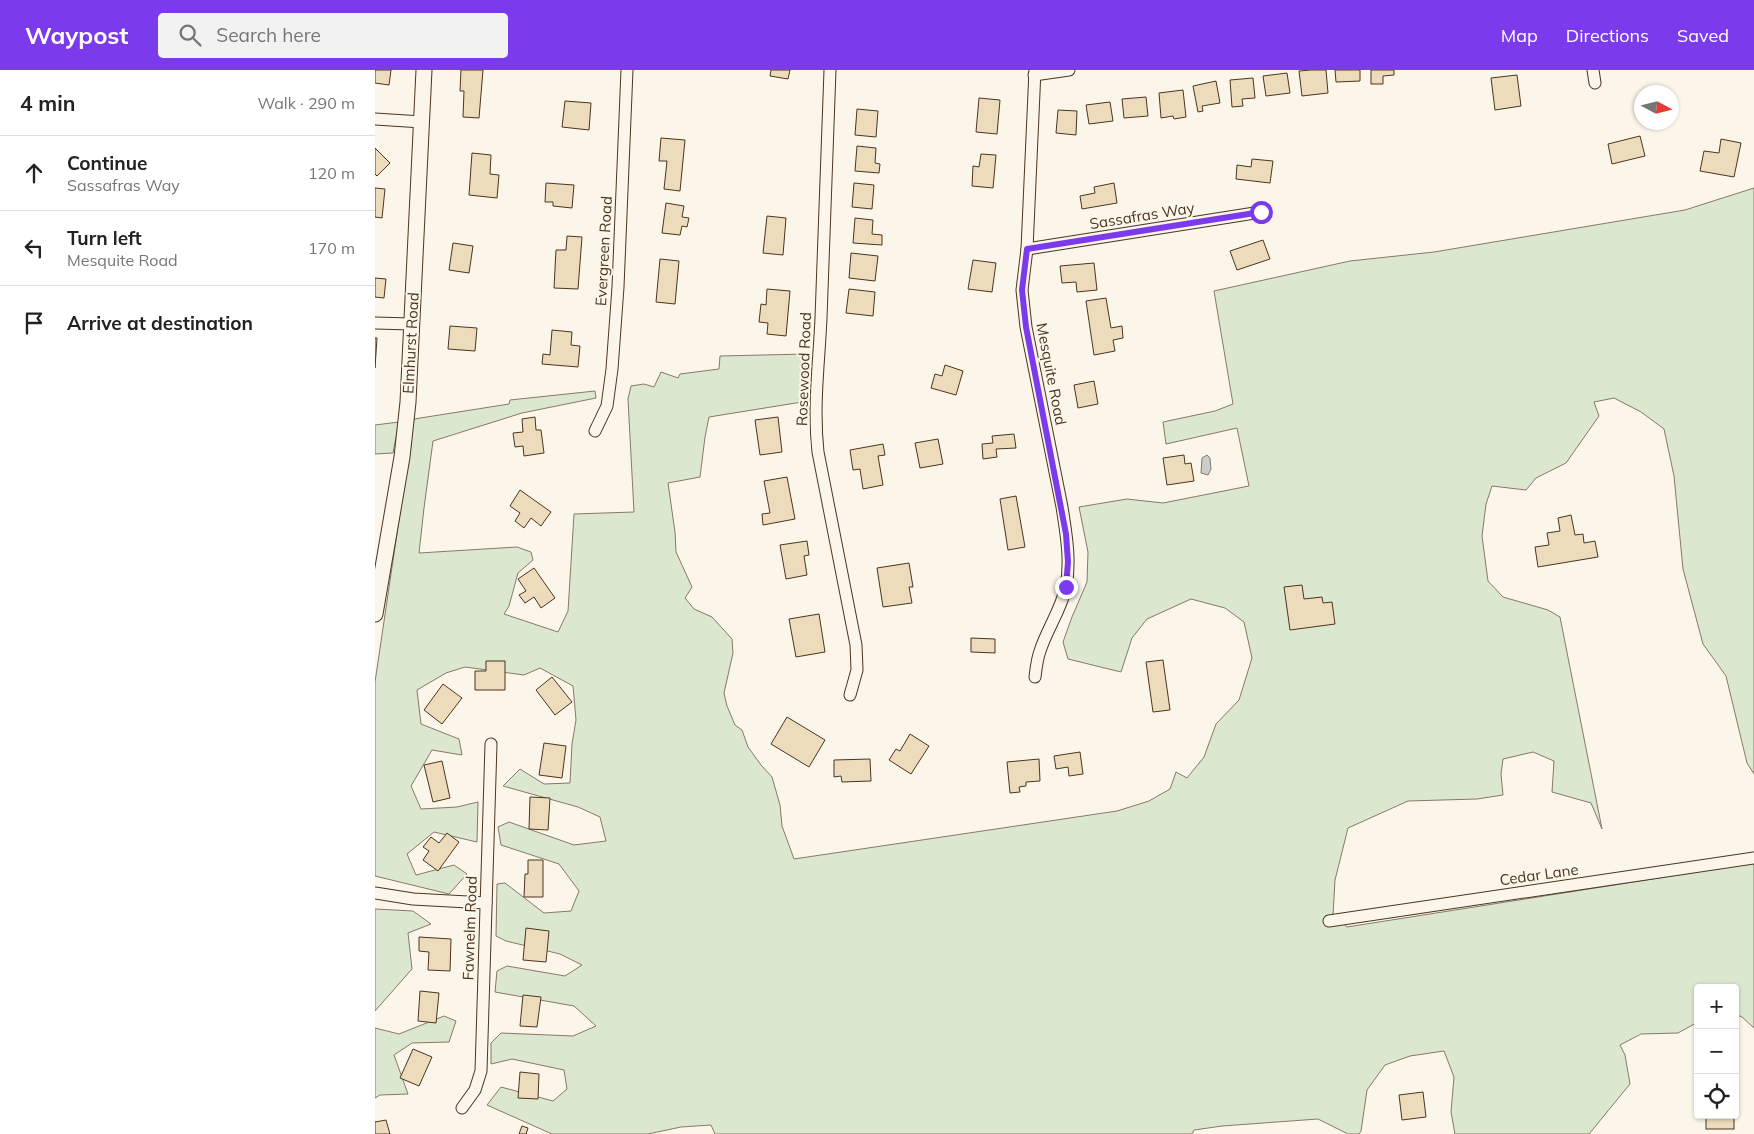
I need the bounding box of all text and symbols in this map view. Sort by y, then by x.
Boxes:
search box [158,13,508,58]
text: Waypost [25,20,128,50]
icon: search [176,21,204,49]
text: Search here [216,23,321,47]
text: Map [1501,24,1538,47]
text: Directions [1566,24,1649,47]
text: Saved [1677,24,1729,47]
north arrow [1634,85,1679,130]
text: 4 min [20,90,75,116]
text: Walk · 290 m [257,93,355,113]
text: Continue [67,151,147,175]
icon: ahead [20,159,48,187]
text: 120 m [308,163,355,183]
text: Sassafras Way [67,175,180,195]
street label: Evergreen Road [591,195,616,307]
street label: Sassafras Way [1088,198,1196,233]
route start [1250,201,1273,224]
text: Turn left [67,226,142,250]
icon: left [20,234,48,262]
text: 170 m [308,238,355,258]
text: Mesquite Road [67,250,178,270]
street label: Elmhurst Road [398,292,423,394]
icon: arrive [20,309,48,337]
text: Arrive at destination [67,311,253,335]
street label: Rosewood Road [792,312,815,426]
street label: Mesquite Road [1032,321,1071,427]
route end [1055,576,1078,599]
street label: Cedar Lane [1498,860,1580,889]
street label: Fawnelm Road [458,875,481,981]
map controls [1694,984,1739,1119]
button: + [1694,984,1739,1029]
button: − [1694,1029,1739,1074]
button: locate [1694,1074,1739,1119]

